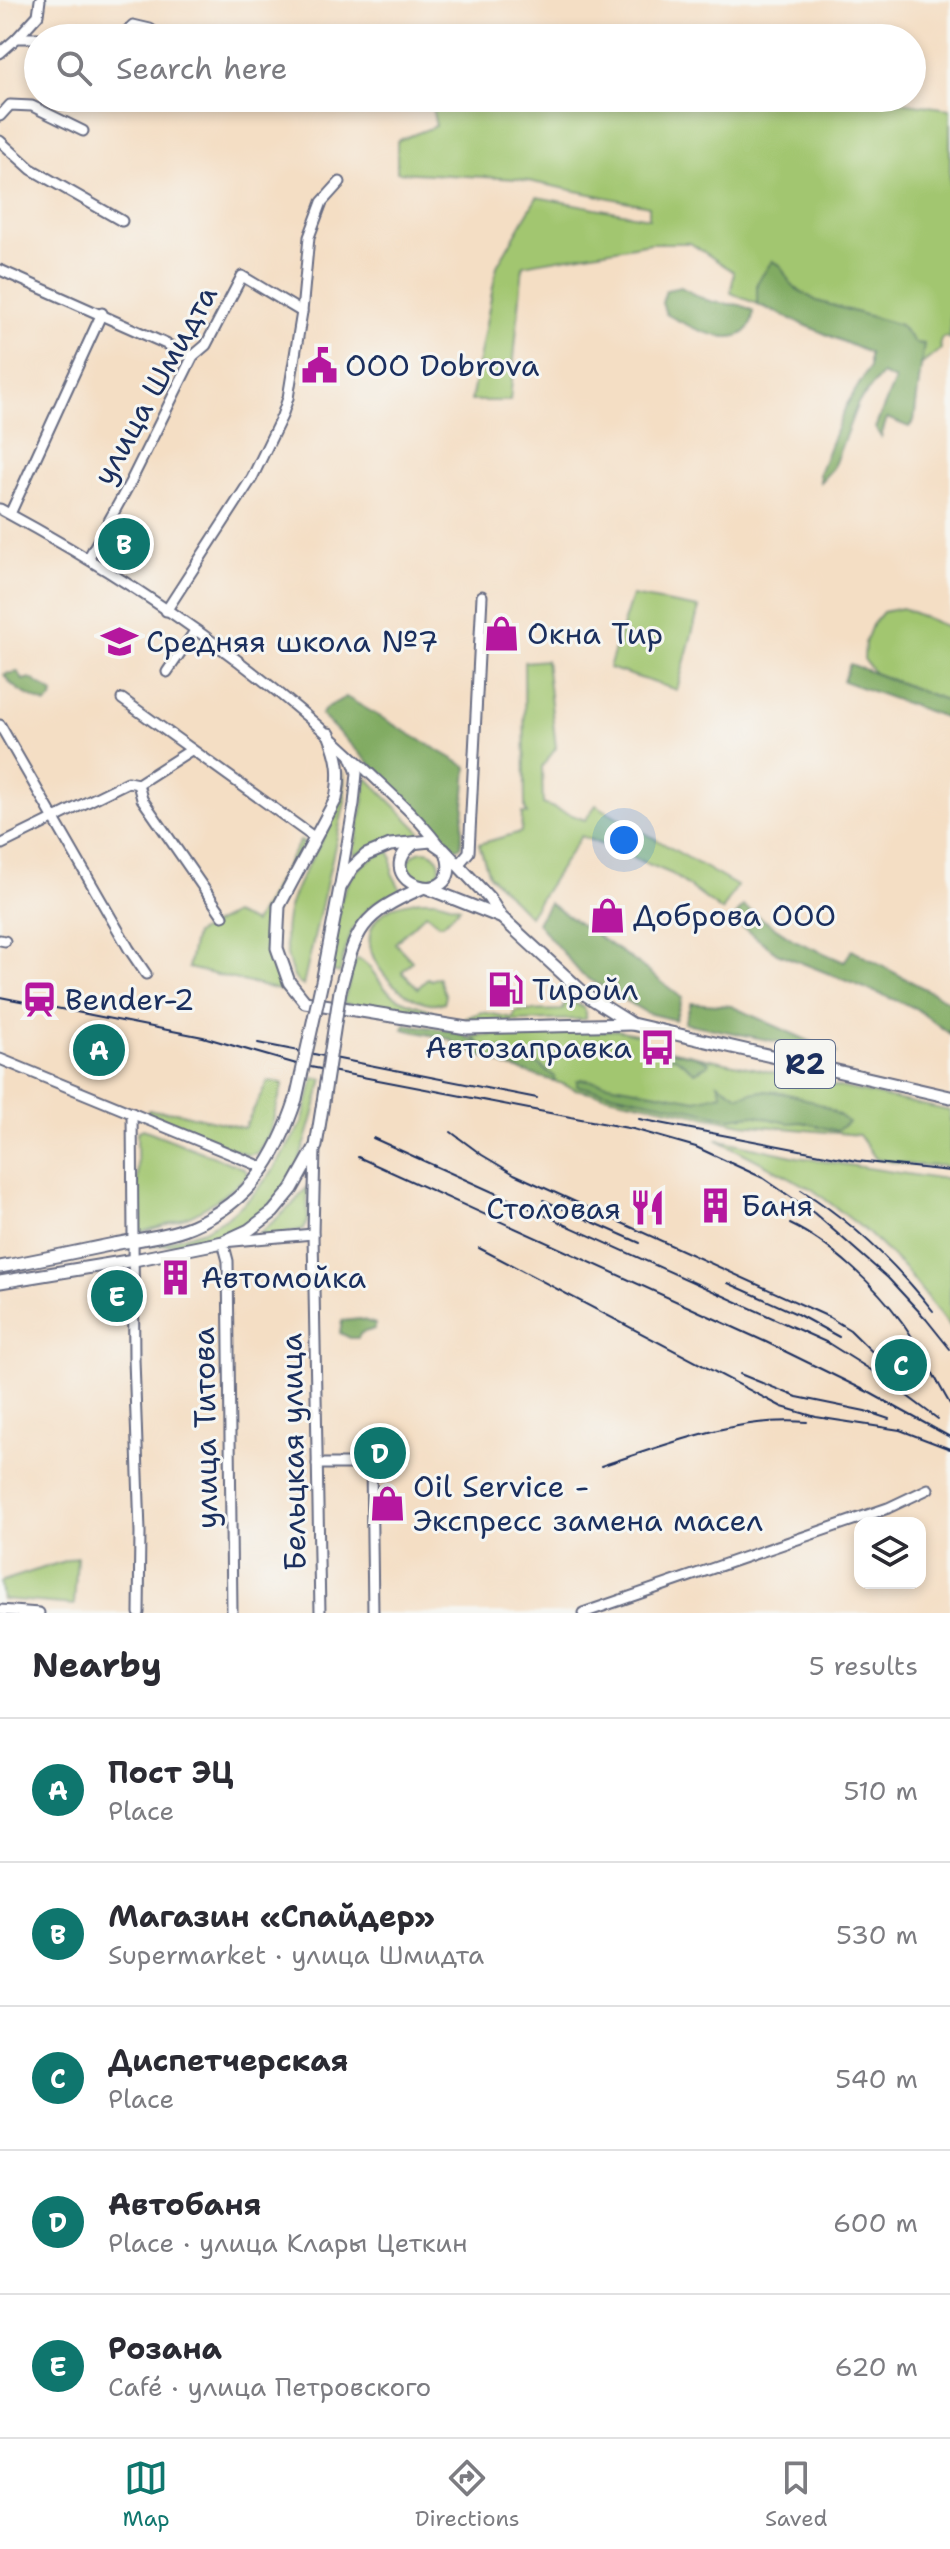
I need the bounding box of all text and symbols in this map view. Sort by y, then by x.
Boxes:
search box [24,24,926,112]
icon: search [52,46,96,90]
text: Search here [116,48,287,89]
street label: улица Шмидта [83,278,227,492]
place label: OOO Dobrova [345,345,540,386]
public building icon: OOO Dobrova [300,346,338,384]
pin: B [98,514,150,574]
place label: Окна Тир [527,613,663,654]
shop icon: Окна Тир [482,614,520,652]
place label: Средняя школа №7 [146,621,438,662]
school or university icon: Средняя школа №7 [101,622,139,660]
your location [604,820,644,860]
place label: Доброва ООО [633,895,836,936]
shop icon: Доброва ООО [588,896,626,934]
place label: Тиройл [532,969,639,1010]
fuel station icon: Тиройл [487,970,525,1008]
place label: Bender-2 [65,979,194,1020]
station icon: Bender-2 [20,980,58,1018]
pin: A [73,1020,125,1080]
place label: Автозаправка [425,1027,632,1068]
bus stop icon: Автозаправка [639,1028,677,1066]
road number: R2 [775,1040,835,1088]
place label: Баня [741,1185,813,1226]
building icon: Баня [696,1186,734,1224]
place label: Столовая [486,1188,621,1229]
restaurant icon: Столовая [628,1189,666,1227]
place label: Автомойка [201,1257,366,1298]
building icon: Автомойка [156,1258,194,1296]
pin: E [91,1266,143,1326]
street label: улица Титова [183,1326,227,1529]
street label: Бельцкая улица [270,1332,316,1571]
pin: C [875,1335,927,1395]
pin: D [354,1423,406,1483]
place label: Oil Service - Экспресс замена масел [413,1466,763,1541]
shop icon: Oil Service - Экспресс замена масел [368,1484,406,1522]
map controls [854,1517,926,1589]
button: layers [854,1517,926,1589]
text: Nearby [32,1642,162,1688]
text: 5 results [809,1648,918,1683]
text: Пост ЭЦ [108,1752,233,1793]
text: A [48,1773,68,1808]
text: 510 m [844,1773,918,1808]
text: Place [108,1793,174,1828]
text: Магазин «Спайдер» [108,1896,435,1937]
text: B [50,1917,66,1952]
text: 530 m [836,1917,918,1952]
text: Supermarket · улица Шмидта [108,1937,484,1972]
text: Диспетчерская [108,2040,349,2081]
text: C [50,2061,66,2096]
text: 540 m [835,2061,918,2096]
text: Place [108,2081,174,2116]
text: Автобаня [108,2184,261,2225]
text: D [49,2205,67,2240]
text: 600 m [833,2205,918,2240]
text: Place · улица Клары Цеткин [108,2225,468,2260]
text: Розана [108,2328,222,2369]
text: E [49,2349,67,2384]
text: 620 m [835,2349,918,2384]
text: Café · улица Петровского [108,2369,431,2404]
tab: Map [123,2456,170,2533]
tab: Directions [415,2456,520,2533]
tab: Saved [765,2456,827,2533]

